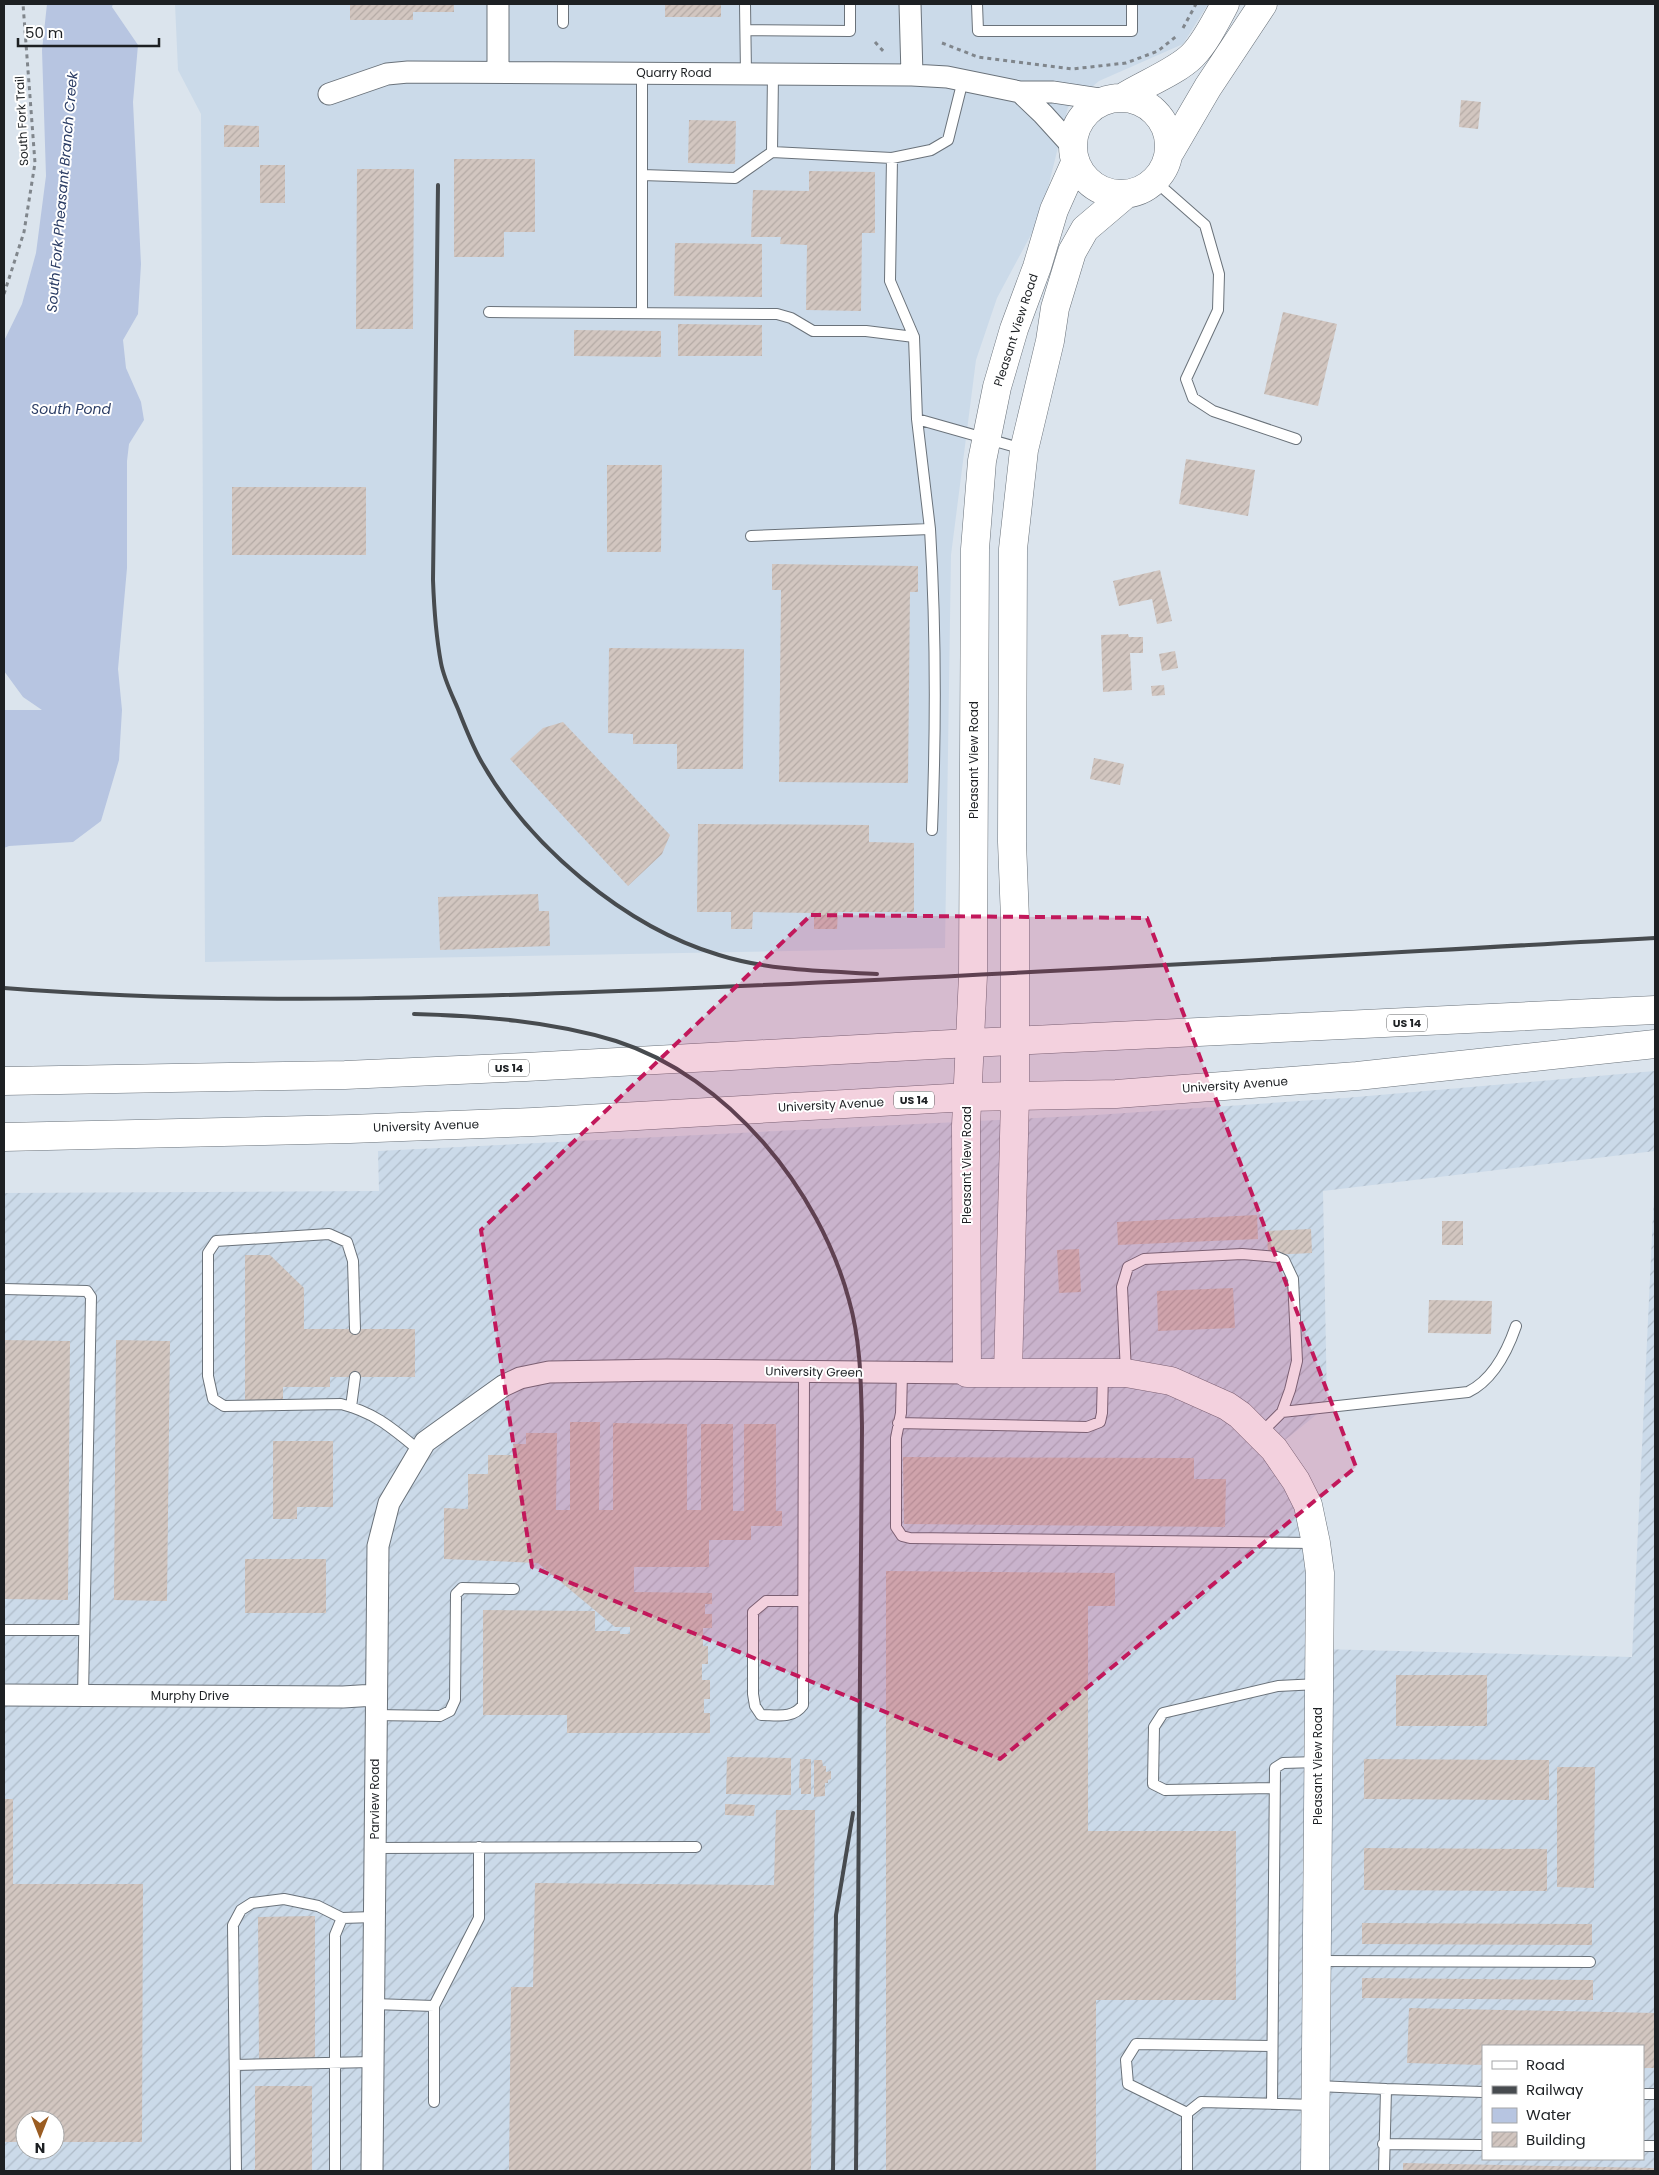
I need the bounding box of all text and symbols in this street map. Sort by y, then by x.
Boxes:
scale bar [18,15,159,47]
text: 50 m [25,22,63,43]
street label: Quarry Road [636,64,712,81]
water label: South Fork Pheasant Branch Creek [42,70,83,313]
street label: South Fork Trail [11,75,32,167]
street label: Pleasant View Road [989,271,1042,389]
water label: South Pond [31,399,111,419]
street label: Pleasant View Road [965,701,982,819]
road number: US 14 [1387,1014,1427,1032]
road number: US 14 [489,1060,529,1076]
street label: University Avenue [1182,1072,1288,1097]
road number: US 14 [894,1092,934,1108]
street label: University Avenue [778,1093,884,1116]
street label: Pleasant View Road [958,1106,975,1224]
street label: University Avenue [373,1115,479,1136]
street label: University Green [765,1362,863,1381]
street label: Murphy Drive [151,1687,229,1704]
street label: Pleasant View Road [1309,1707,1326,1825]
street label: Parview Road [366,1759,383,1839]
legend [1482,2045,1644,2160]
text: Road [1526,2054,1565,2075]
text: Railway [1526,2079,1584,2100]
text: Water [1526,2104,1572,2125]
north arrow [15,2110,65,2160]
text: Building [1526,2129,1586,2150]
text: N [35,2138,45,2158]

